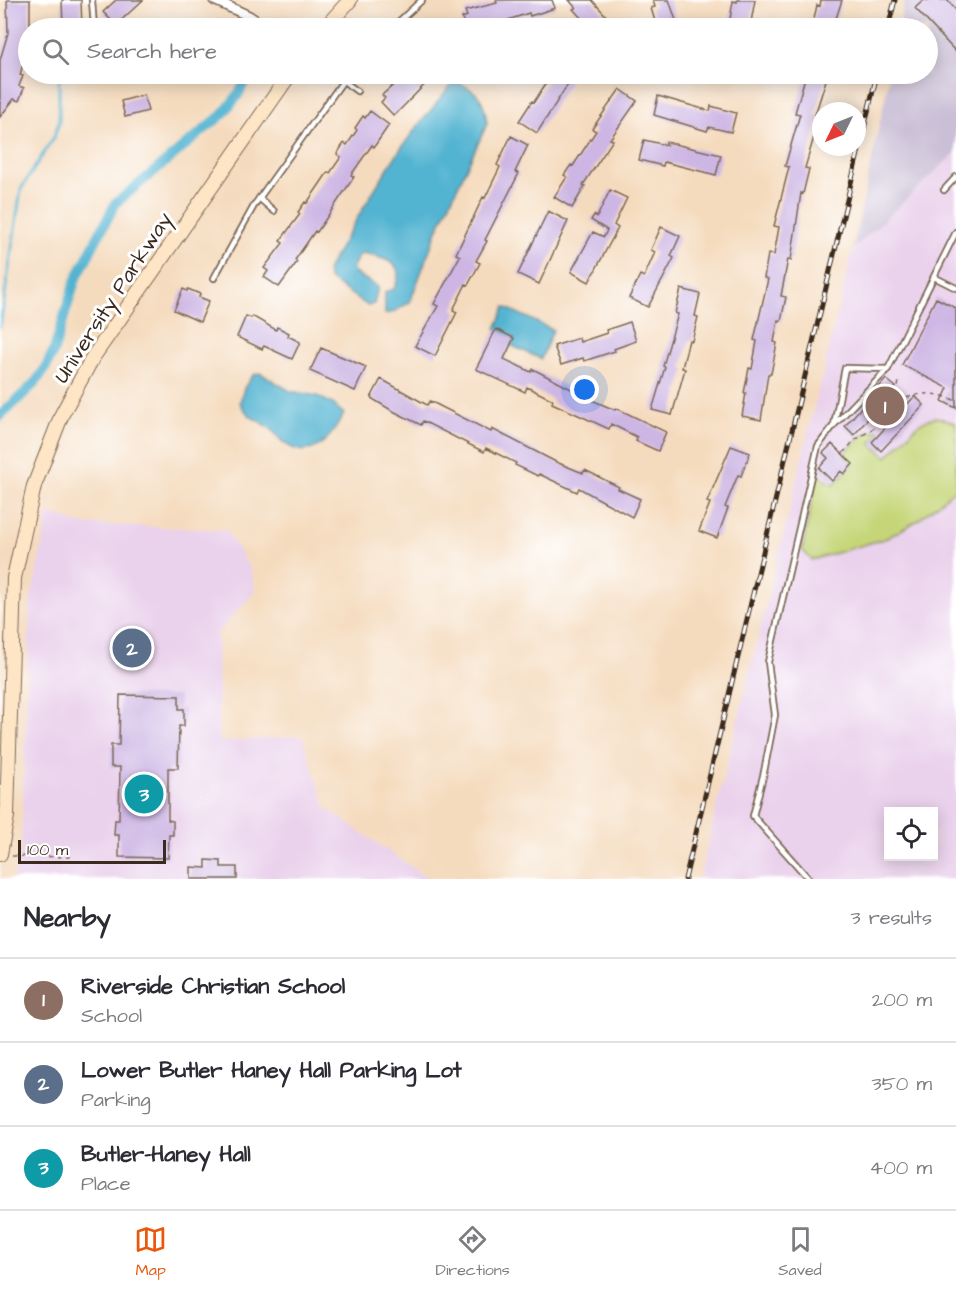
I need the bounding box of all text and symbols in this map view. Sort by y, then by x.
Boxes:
search box [18,18,938,84]
icon: search [39,35,72,68]
text: Search here [87,36,217,67]
north arrow [812,102,866,156]
street label: University Parkway [46,206,181,390]
your location [570,375,599,404]
pin: 1 [866,384,904,428]
pin: 2 [112,626,152,670]
pin: 3 [124,772,164,816]
map controls [884,807,938,861]
button: locate [884,807,938,861]
scale bar [18,837,166,864]
text: 100 m [27,839,68,861]
text: Nearby [24,900,111,936]
text: 3 results [850,904,932,932]
text: Riverside Christian School [81,971,345,1002]
text: 1 [42,986,45,1014]
text: 200 m [872,986,932,1014]
text: School [81,1002,142,1030]
text: Lower Butler Haney Hall Parking Lot [81,1055,462,1086]
text: 2 [38,1070,49,1098]
text: 350 m [871,1070,932,1098]
text: Parking [81,1086,151,1114]
text: Butler-Haney Hall [81,1139,251,1170]
text: 3 [38,1154,49,1182]
text: 400 m [870,1154,932,1182]
text: Place [81,1170,131,1198]
tab: Map [134,1223,167,1281]
tab: Directions [436,1223,510,1281]
tab: Saved [778,1223,822,1281]

